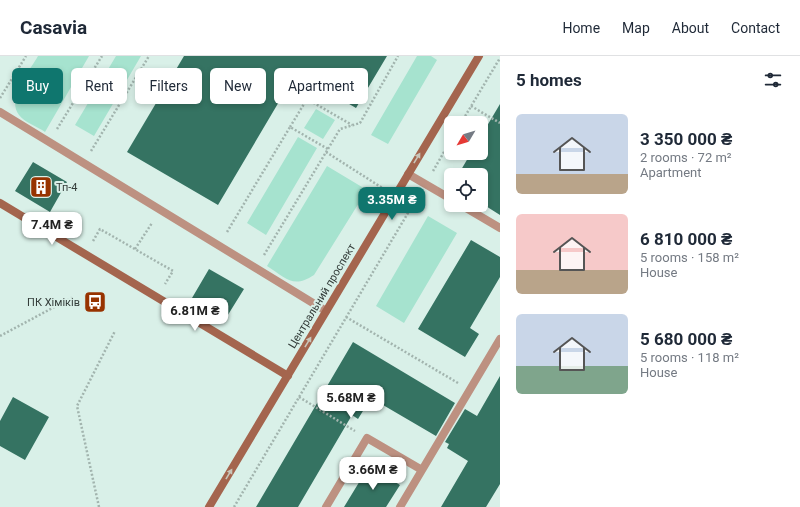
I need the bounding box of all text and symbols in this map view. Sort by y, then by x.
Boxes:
text: Casavia [20,16,87,39]
text: Home [562,20,600,36]
text: Map [622,20,650,36]
text: About [672,20,709,36]
text: Contact [731,20,780,36]
chip: Buy [12,68,63,104]
chip: Rent [71,68,127,104]
chip: Filters [135,68,202,104]
chip: New [210,68,266,104]
chip: Apartment [274,68,368,104]
icon: filters [762,69,784,91]
text: 5 homes [516,70,582,90]
north arrow [444,116,488,160]
map controls [444,116,488,212]
text: 3 350 000 ₴ [640,129,732,149]
icon: home [548,130,596,178]
text: 2 rooms · 72 m² [640,150,732,165]
one-way arrow [414,152,421,164]
text: Apartment [640,165,702,180]
button: locate [444,168,488,212]
building icon: Тп-4 [28,174,54,200]
place label: Тп-4 [56,181,78,194]
pin: 3.35M ₴ [355,187,429,221]
text: 3.35M ₴ [367,192,417,207]
pin: 7.4M ₴ [19,212,85,246]
text: 7.4M ₴ [31,217,73,232]
text: 6 810 000 ₴ [640,229,732,249]
icon: home [548,230,596,278]
street label: Центральний проспект [286,241,359,351]
text: 5 rooms · 158 m² [640,250,739,265]
text: House [640,265,677,280]
bus stop icon: ПК Хіміків [82,289,108,315]
place label: ПК Хіміків [27,296,80,309]
pin: 6.81M ₴ [158,298,232,332]
text: 6.81M ₴ [170,303,220,318]
text: 5 680 000 ₴ [640,329,732,349]
icon: home [548,330,596,378]
one-way arrow [304,336,311,348]
text: 5 rooms · 118 m² [640,350,739,365]
text: House [640,365,677,380]
pin: 5.68M ₴ [314,385,388,419]
text: 5.68M ₴ [326,390,376,405]
pin: 3.66M ₴ [336,457,410,491]
text: 3.66M ₴ [348,462,398,477]
one-way arrow [225,469,233,479]

